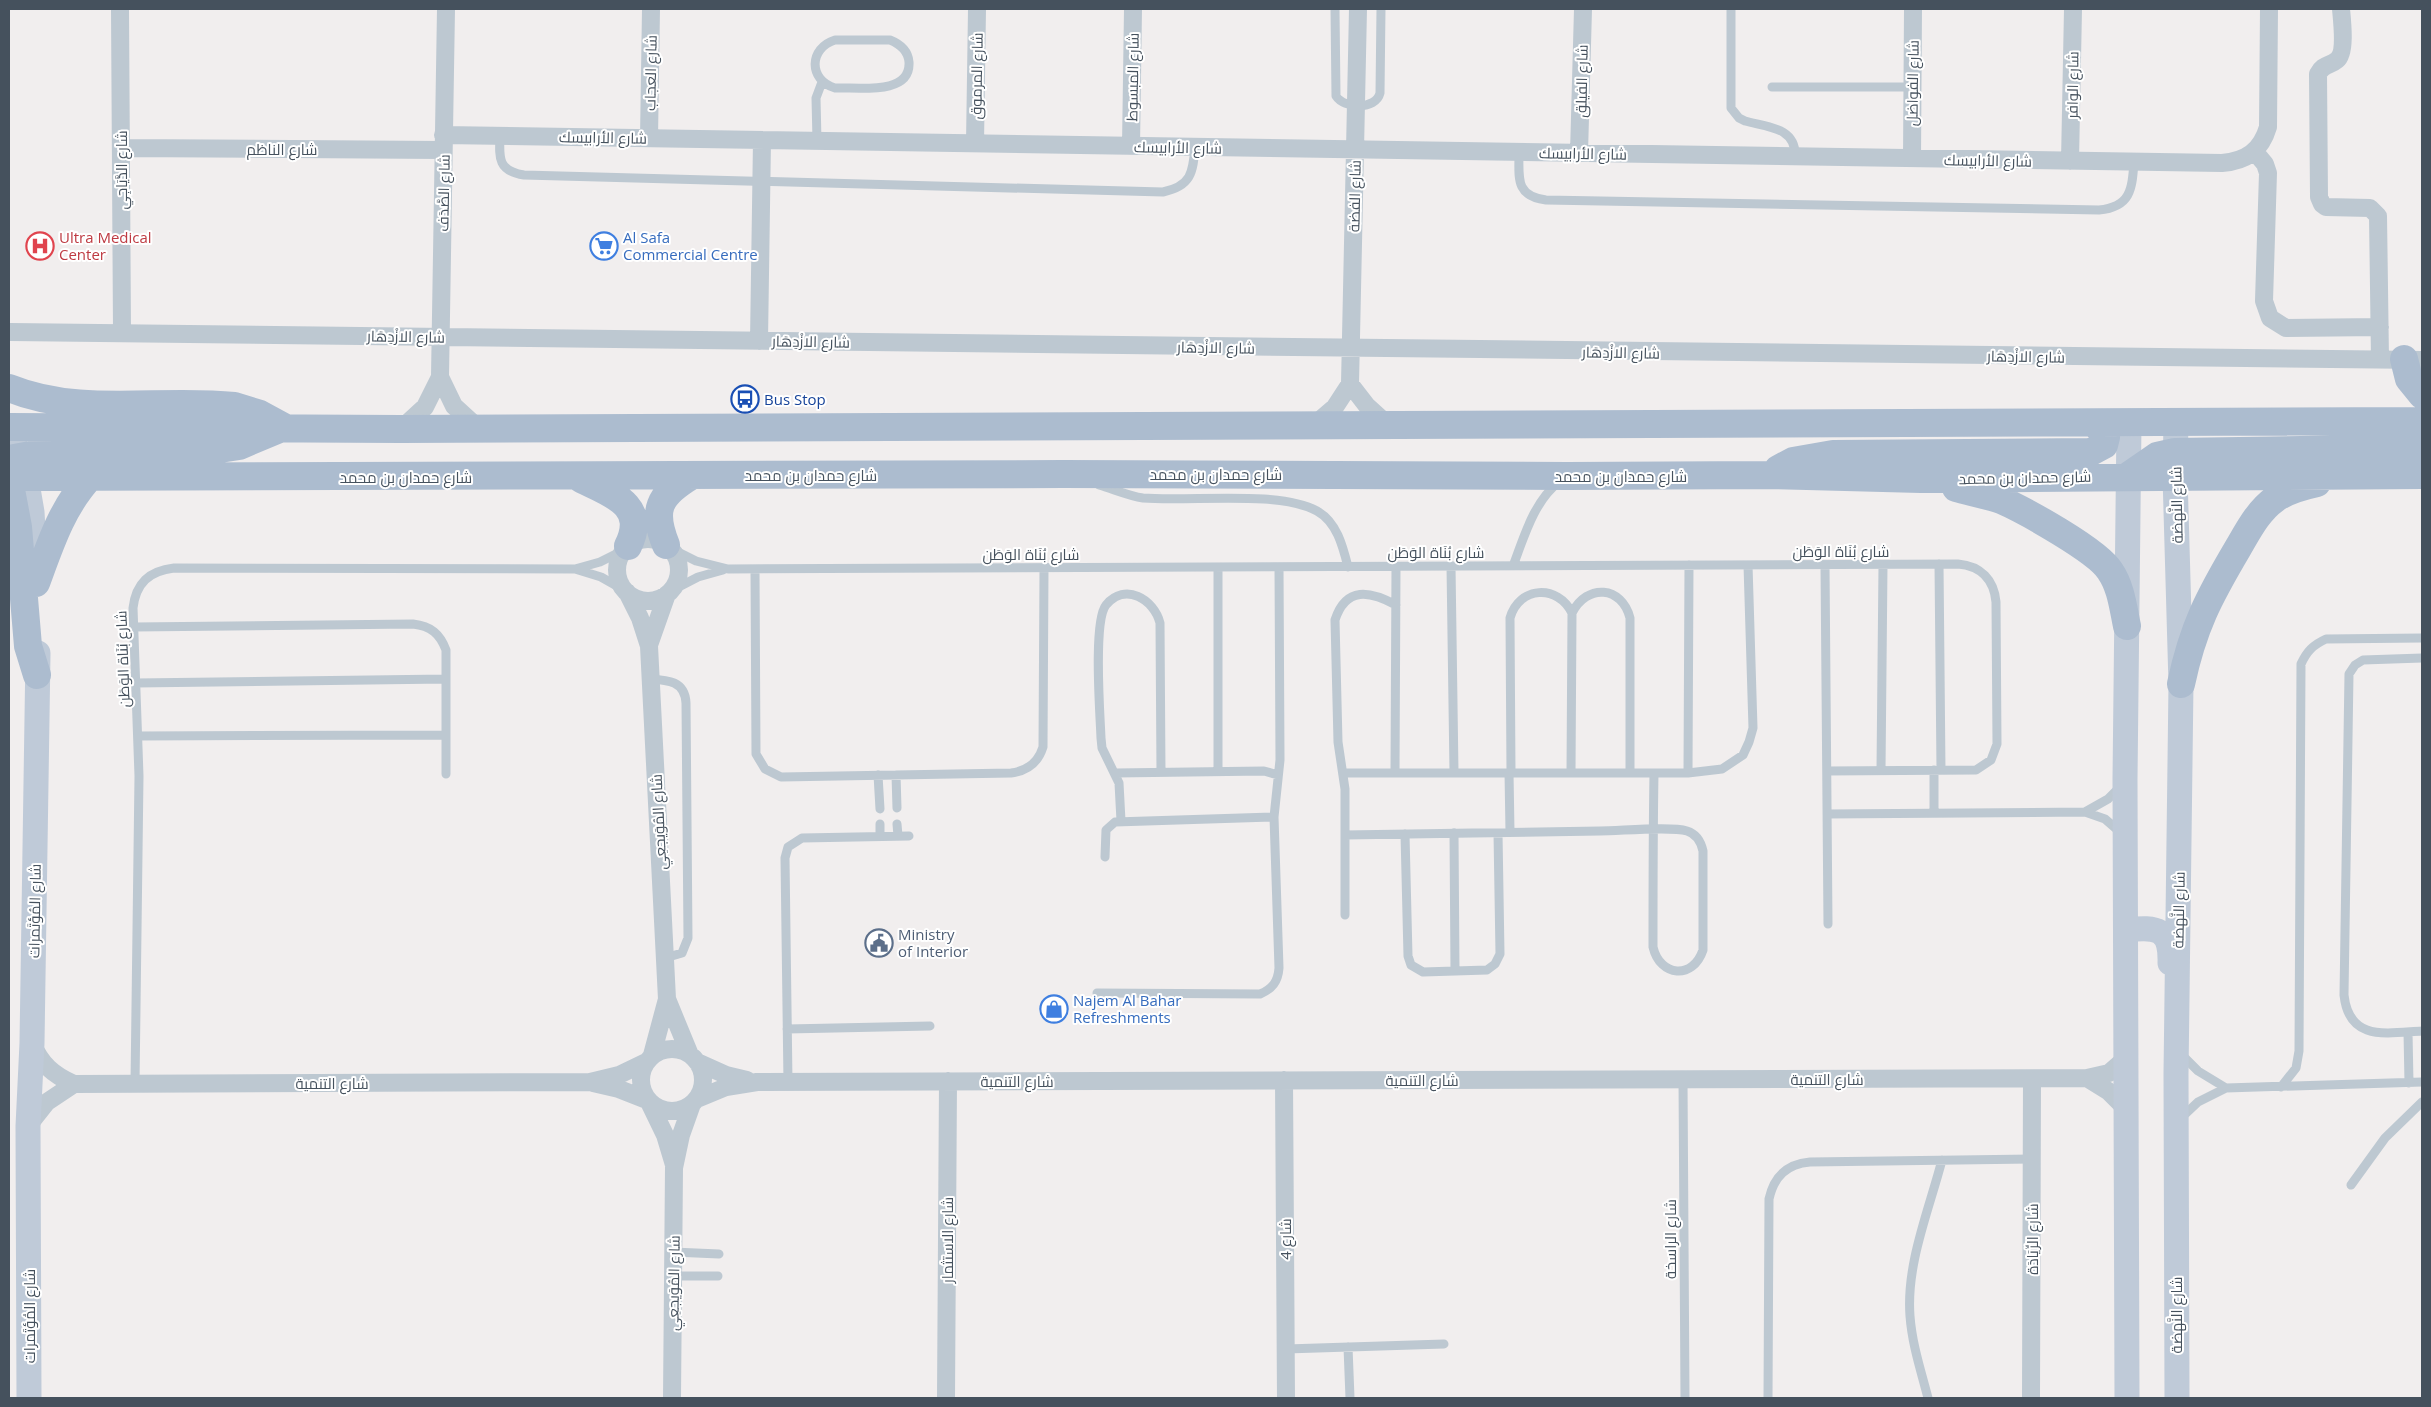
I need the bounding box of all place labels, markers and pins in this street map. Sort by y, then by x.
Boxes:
place label: Ultra Medical Center [59,227,152,264]
place label: Al Safa Commercial Centre [623,227,758,264]
hospital icon: Ultra Medical Center [25,231,55,261]
supermarket icon: Al Safa Commercial Centre [589,231,619,261]
bus stop icon: Bus Stop [730,384,760,414]
place label: Bus Stop [764,389,826,409]
place label: Ministry of Interior [898,924,968,961]
public building icon: Ministry of Interior [864,928,894,958]
place label: Najem Al Bahar Refreshments [1073,990,1181,1027]
shop icon: Najem Al Bahar Refreshments [1039,994,1069,1024]

